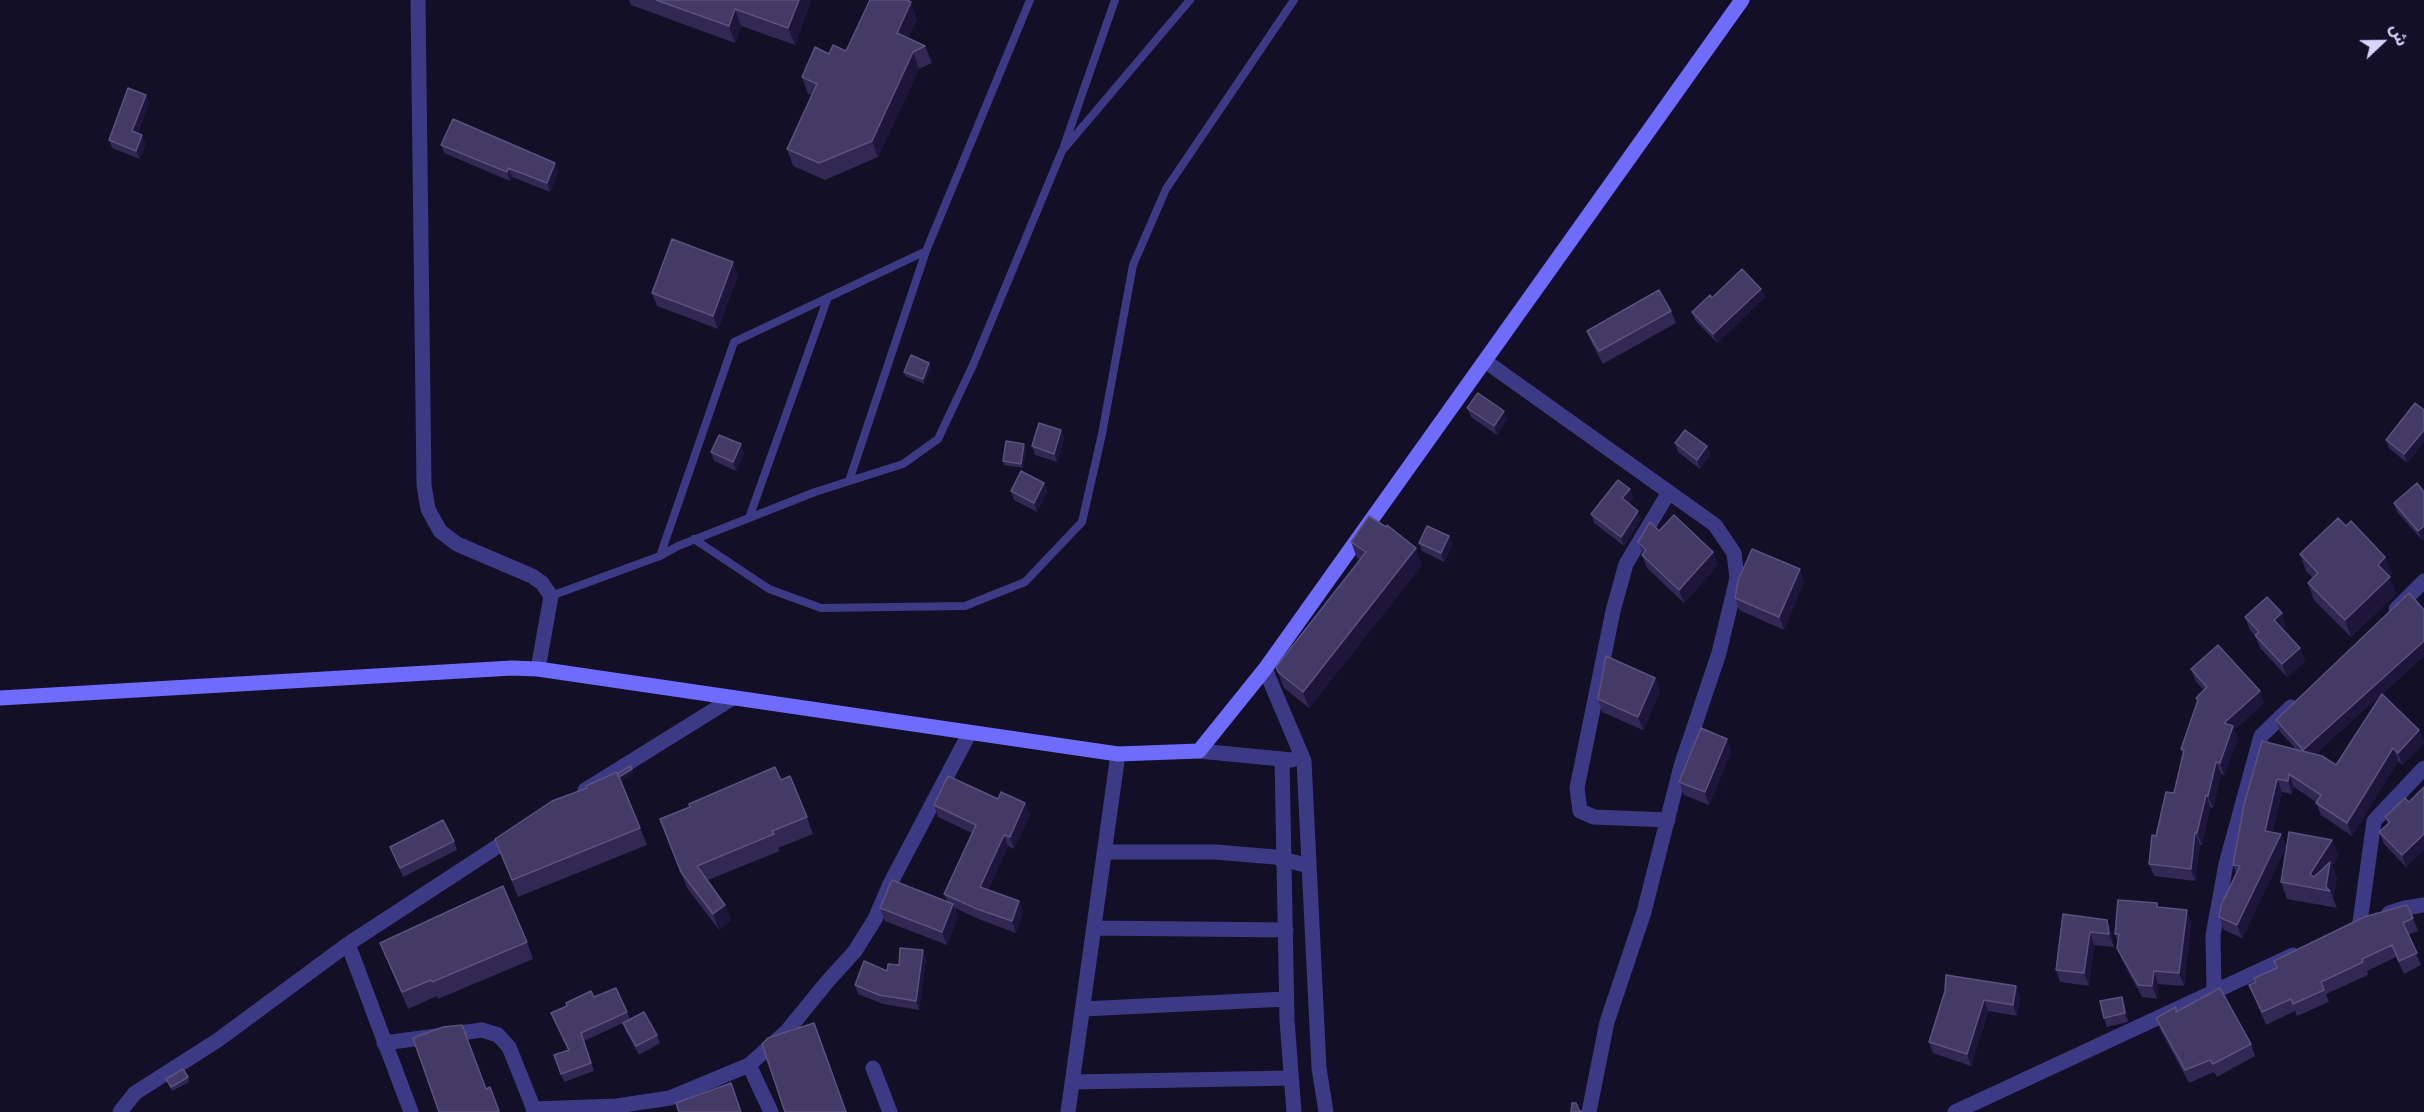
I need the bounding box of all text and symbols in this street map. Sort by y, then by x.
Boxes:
north arrow [2352,12,2412,72]
text: ش [2386,21,2412,49]

